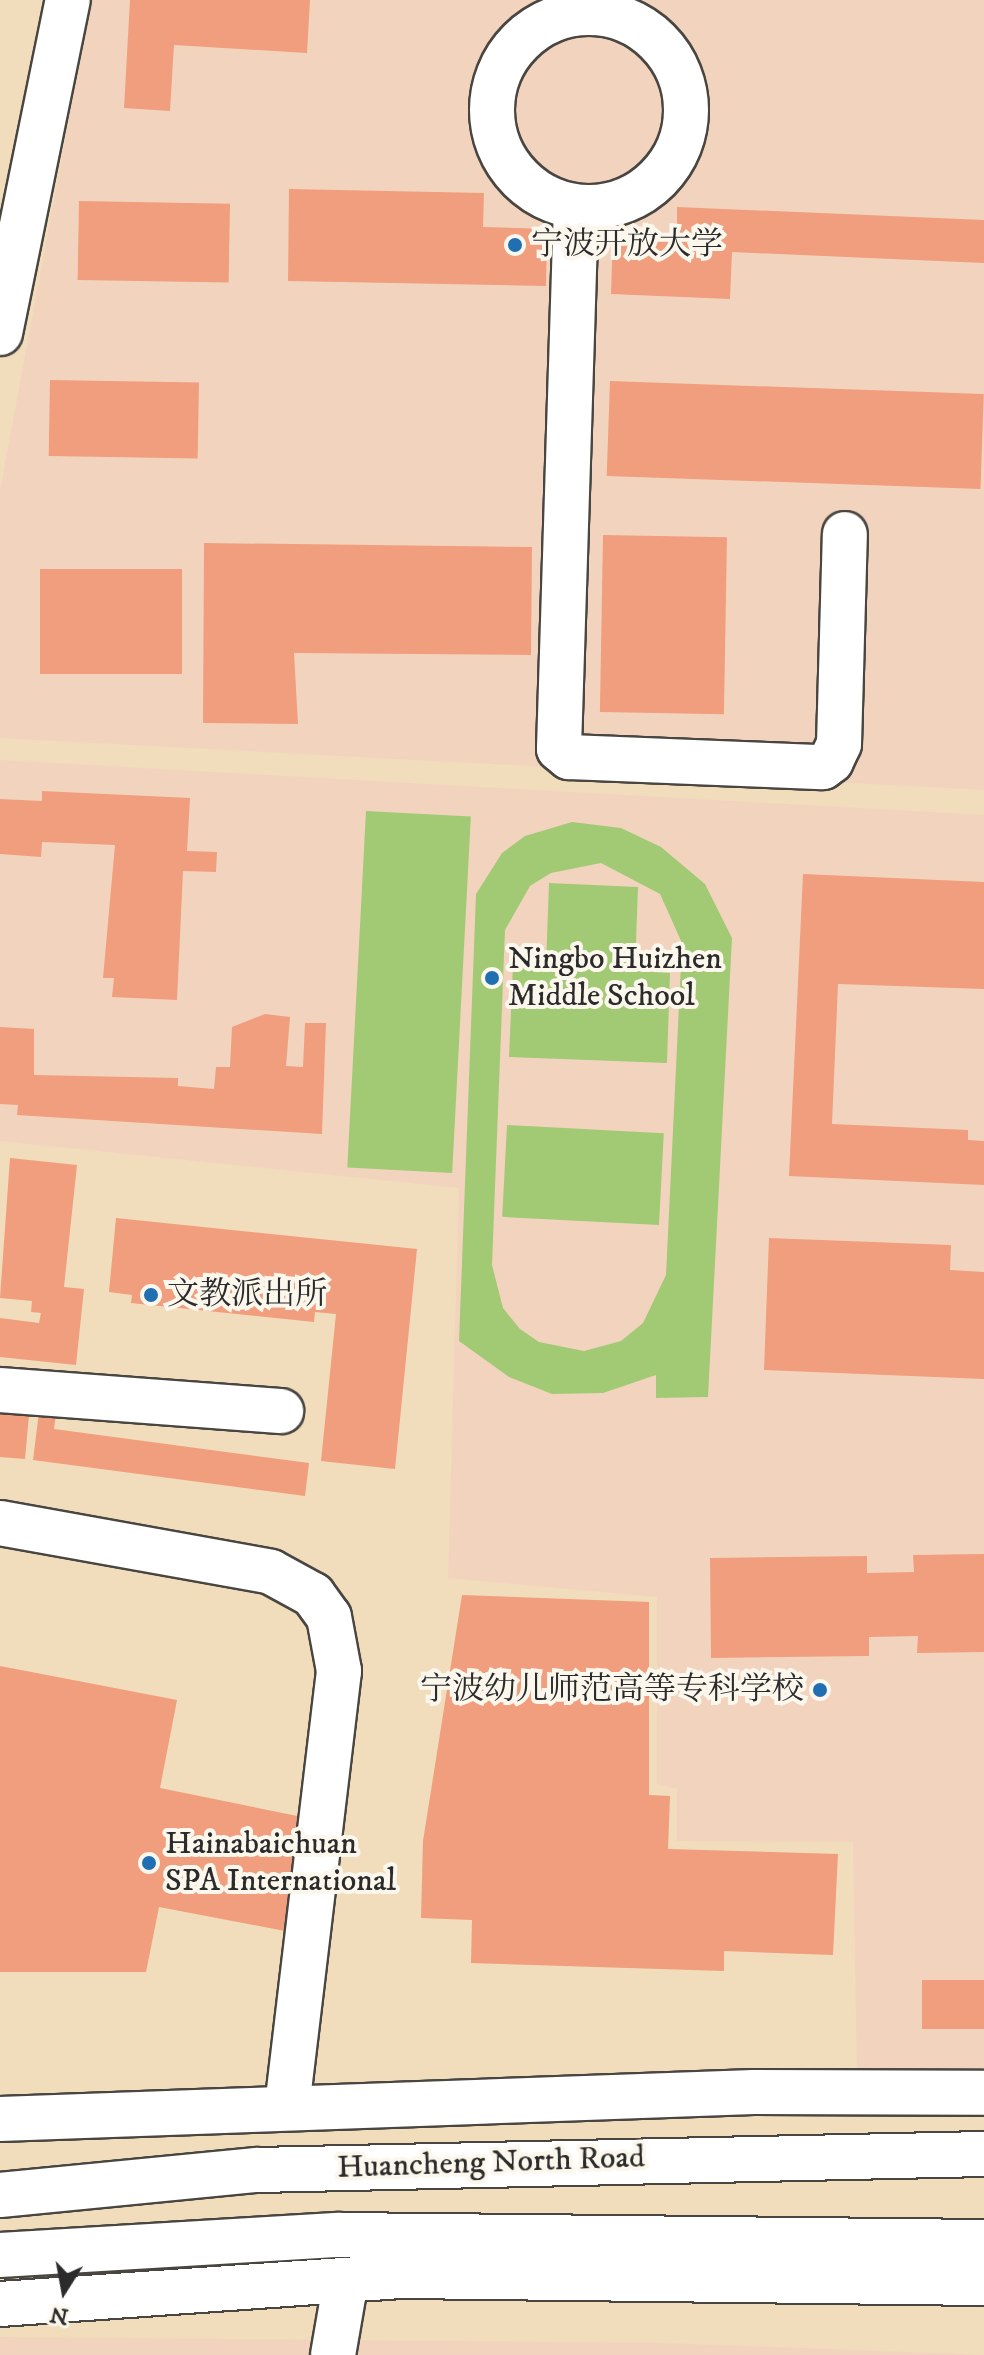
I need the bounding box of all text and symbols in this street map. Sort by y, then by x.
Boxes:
place label: 宁波开放大学 [531,226,723,264]
marker: 宁波开放大学 [506,236,524,254]
place label: Ningbo Huizhen Middle School [508,941,722,1016]
marker: Ningbo Huizhen Middle School [483,969,501,987]
place label: 文教派出所 [167,1276,327,1314]
marker: 文教派出所 [142,1286,160,1304]
place label: 宁波幼儿师范高等专科学校 [420,1671,804,1709]
marker: 宁波幼儿师范高等专科学校 [811,1681,829,1699]
place label: Hainabaichuan SPA International [165,1826,396,1901]
marker: Hainabaichuan SPA International [140,1854,158,1872]
street label: Huancheng North Road [336,2138,646,2188]
north arrow [24,2251,104,2331]
text: N [48,2300,71,2330]

